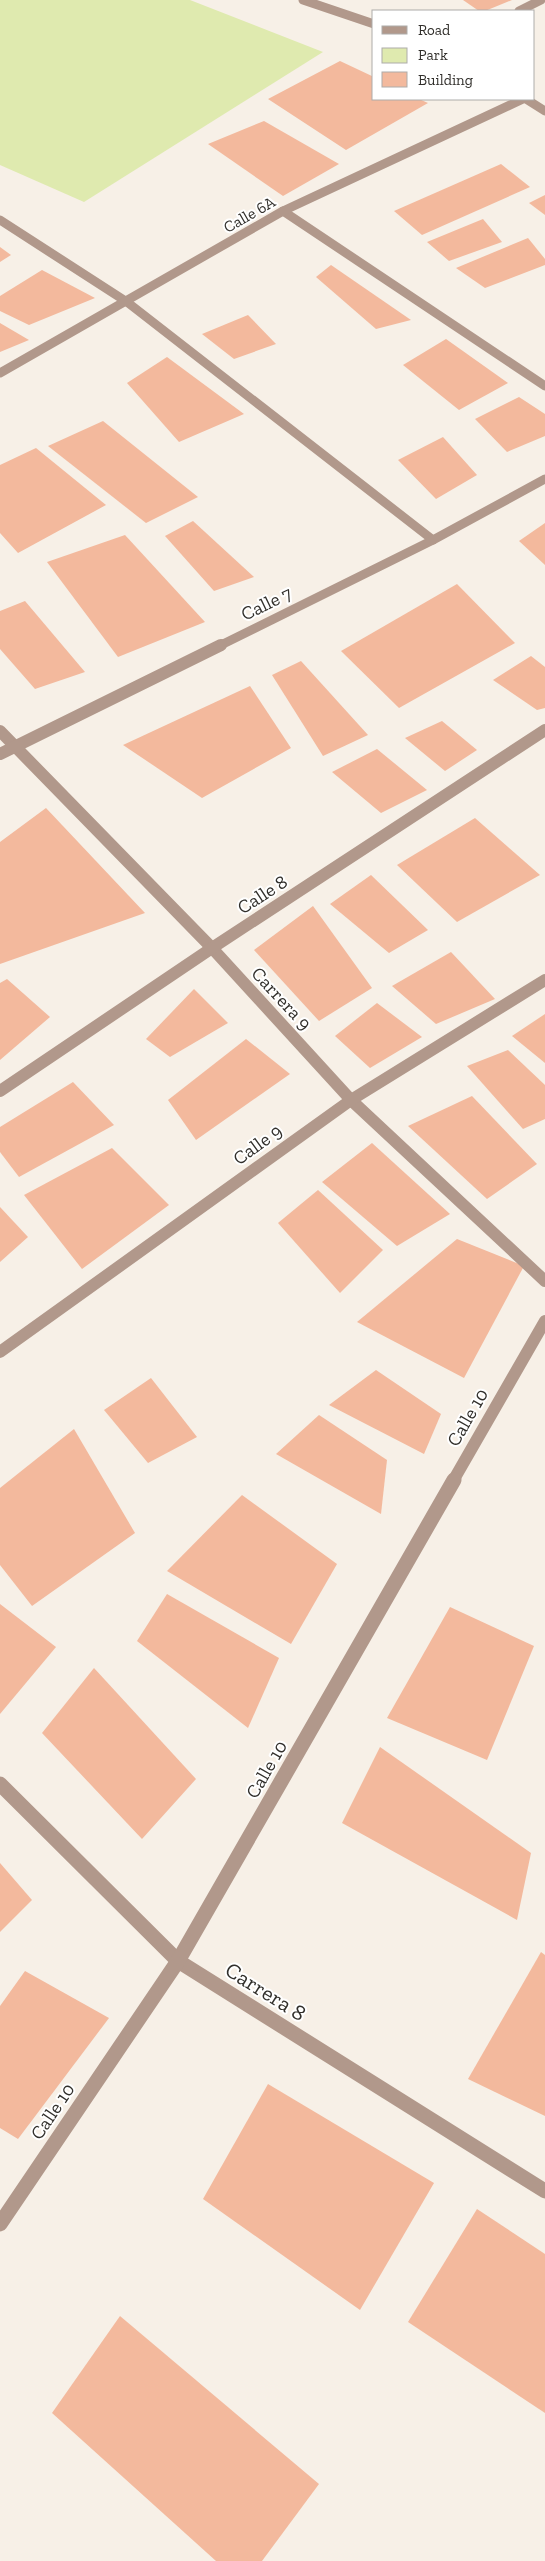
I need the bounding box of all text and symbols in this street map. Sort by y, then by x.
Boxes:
legend [372,10,535,100]
text: Road [418,21,451,39]
text: Park [418,46,448,64]
text: Building [418,71,473,89]
street label: Calle 6A [220,192,279,237]
street label: Calle 7 [237,581,295,626]
street label: Calle 8 [233,870,292,919]
street label: Carrera 9 [247,962,317,1035]
street label: Calle 9 [228,1119,286,1170]
street label: Calle 10 [442,1384,493,1450]
street label: Calle 10 [241,1736,292,1802]
street label: Carrera 8 [220,1956,311,2027]
street label: Calle 10 [25,2079,80,2144]

